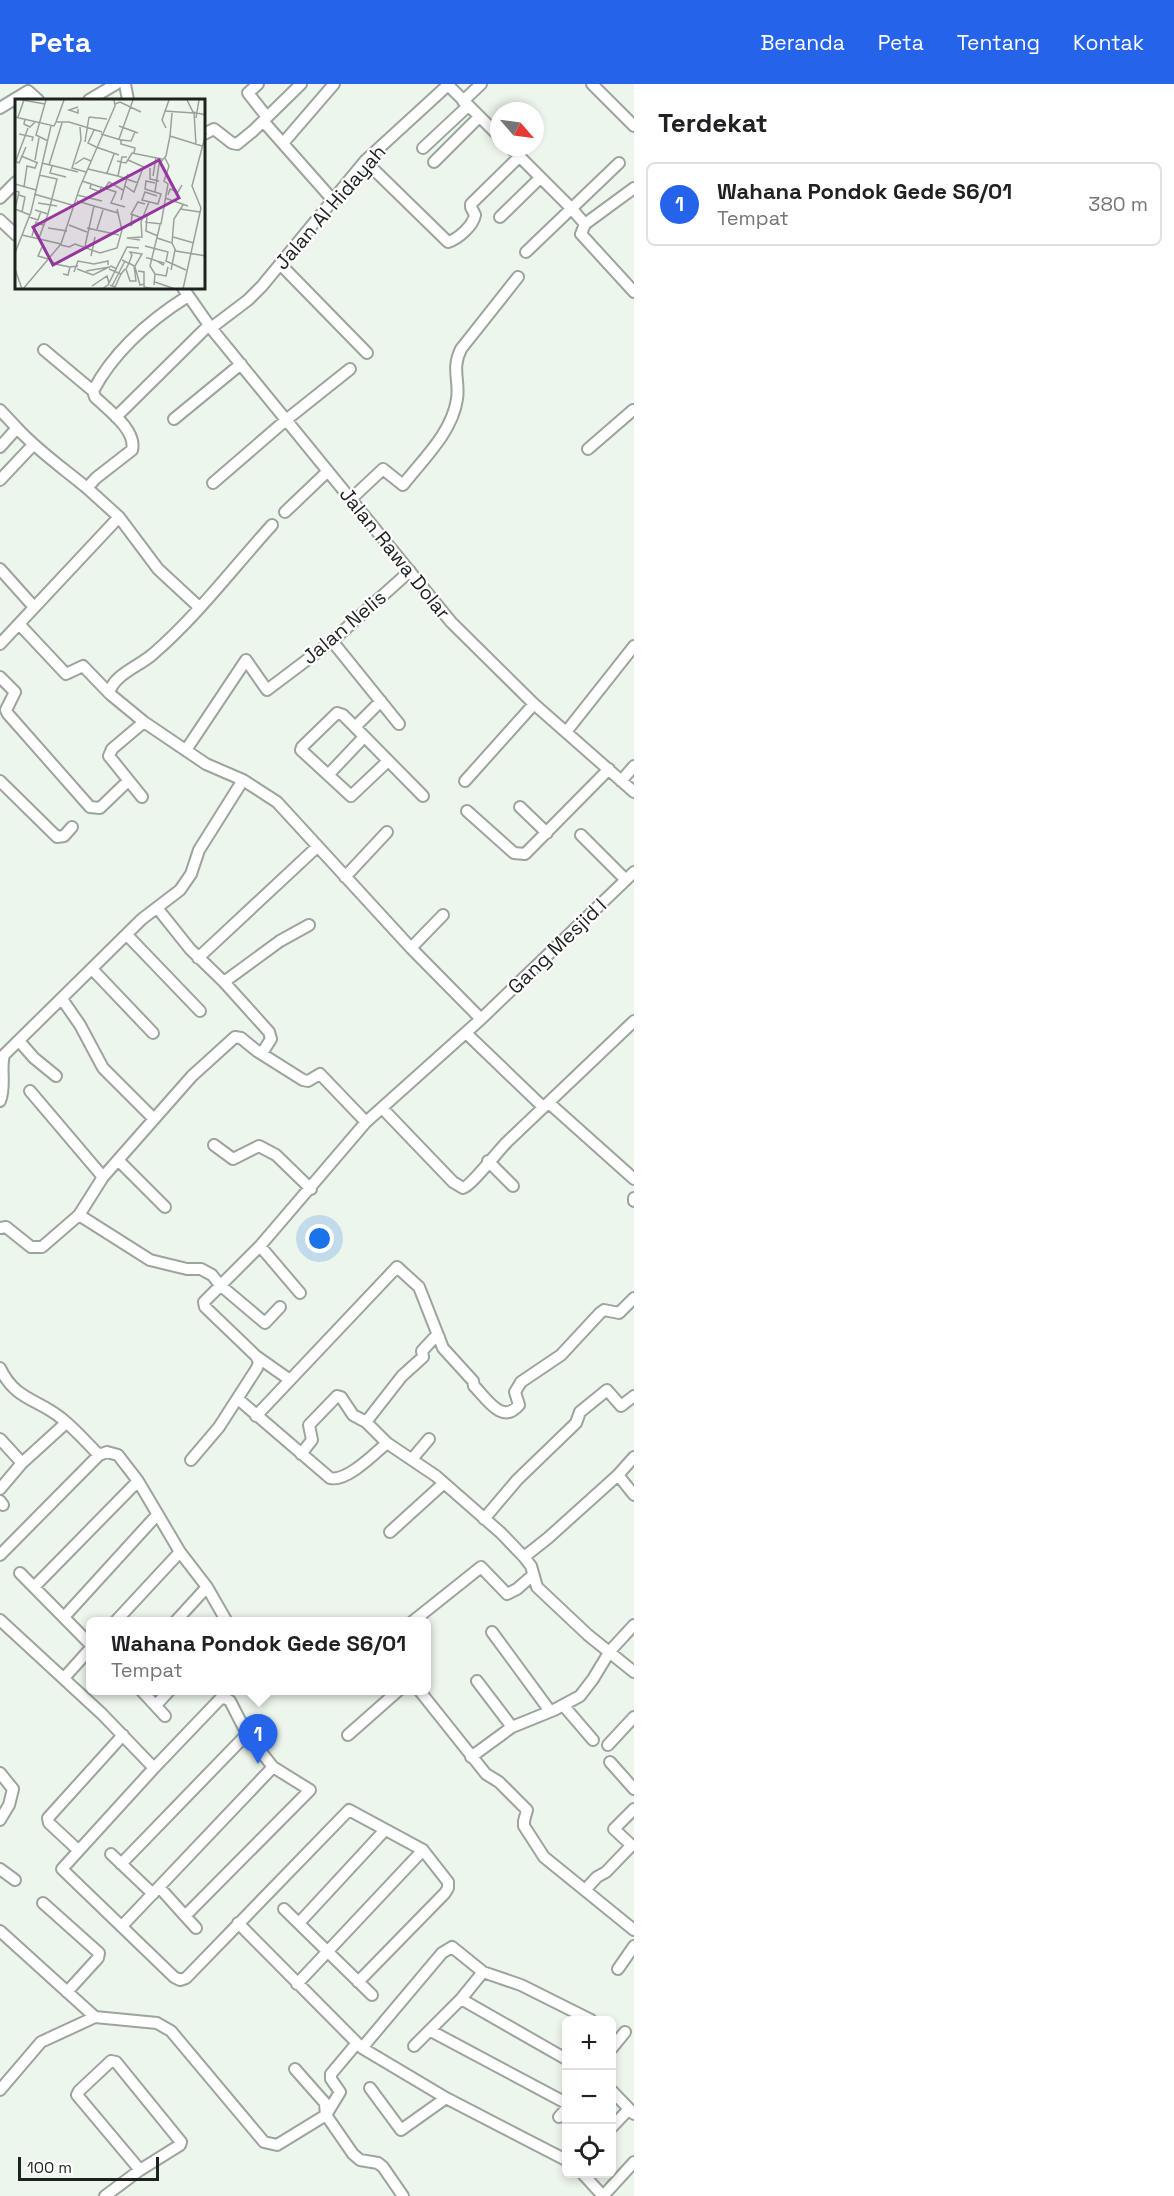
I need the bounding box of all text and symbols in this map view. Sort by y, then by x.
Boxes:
text: Peta [30,24,91,60]
text: Beranda [760,29,845,56]
text: Peta [878,29,924,56]
text: Tentang [957,29,1040,56]
text: Kontak [1073,29,1144,56]
inset map [15,99,206,290]
north arrow [490,102,544,156]
text: Terdekat [658,106,768,140]
street label: Jalan Al Hidayah [269,139,391,275]
text: Wahana Pondok Gede S6/01 [717,177,1012,205]
text: 1 [675,191,684,217]
text: 380 m [1088,191,1148,217]
text: Tempat [717,205,789,231]
street label: Jalan Rawa Dolar [334,482,456,624]
street label: Jalan Nelis [297,584,391,670]
street label: Gang Mesjid I [502,892,612,1000]
your location [305,1224,334,1253]
popup [86,1617,431,1695]
text: Wahana Pondok Gede S6/01 [111,1629,406,1657]
text: Tempat [111,1657,183,1683]
pin: 1 [238,1714,278,1764]
map controls [562,2016,616,2178]
button: + [562,2016,616,2070]
button: − [562,2070,616,2124]
button: locate [562,2124,616,2178]
scale bar [18,2154,159,2182]
text: 100 m [27,2157,72,2178]

